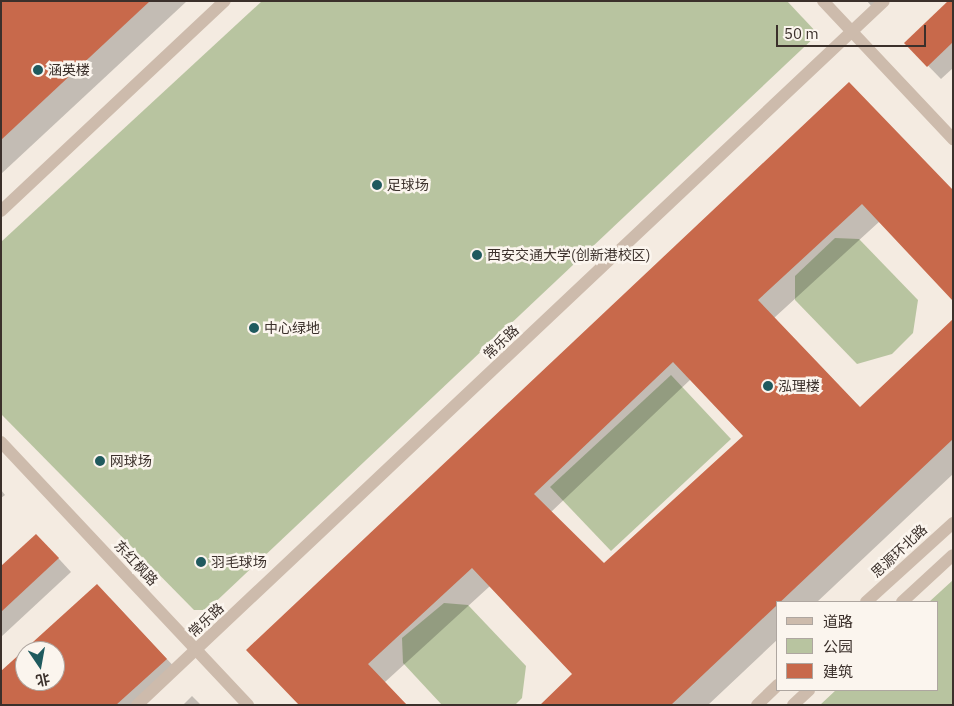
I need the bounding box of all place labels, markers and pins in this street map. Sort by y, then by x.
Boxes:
place label: 涵英楼 [48,62,90,78]
marker: 涵英楼 [32,64,44,76]
place label: 足球场 [387,177,429,193]
marker: 足球场 [371,179,383,191]
place label: 西安交通大学(创新港校区) [487,247,650,263]
marker: 西安交通大学(创新港校区) [471,249,483,261]
place label: 中心绿地 [264,320,320,336]
marker: 中心绿地 [248,322,260,334]
place label: 泓理楼 [778,378,820,394]
marker: 泓理楼 [762,380,774,392]
place label: 网球场 [110,453,152,469]
marker: 网球场 [94,455,106,467]
place label: 羽毛球场 [211,554,267,570]
marker: 羽毛球场 [195,556,207,568]

